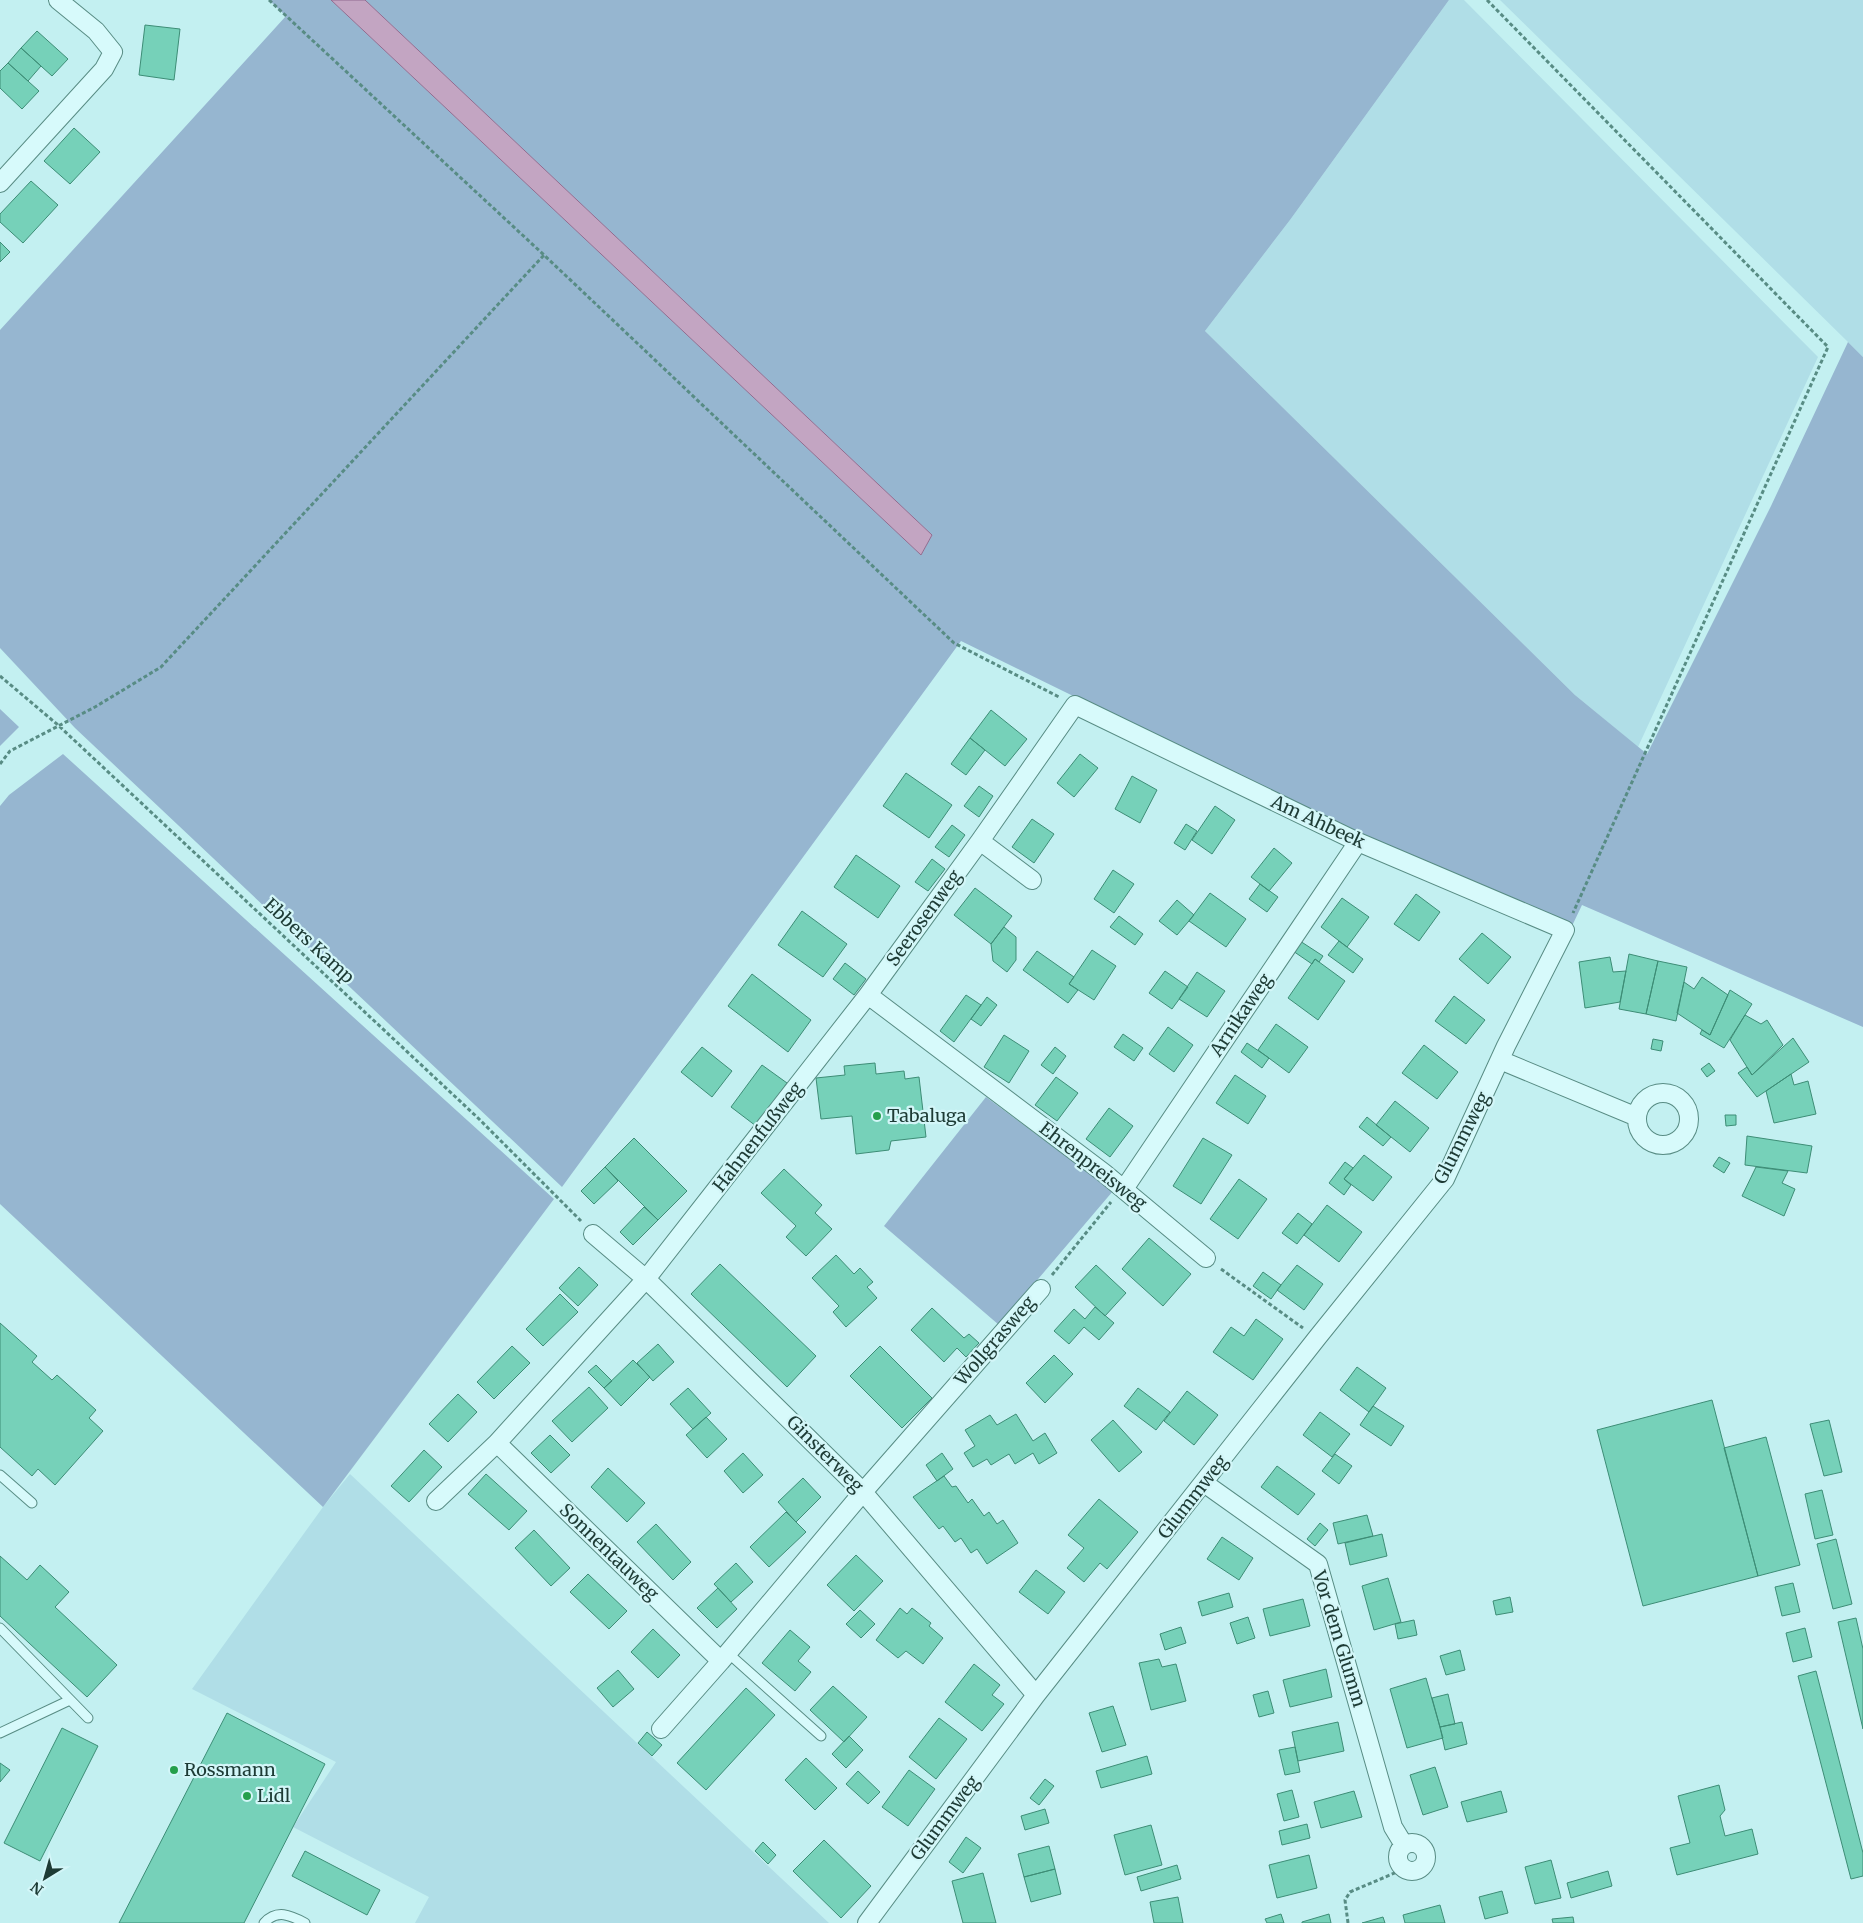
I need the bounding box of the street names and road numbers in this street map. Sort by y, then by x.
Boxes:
street label: Am Ahbeek [1267,789,1369,854]
street label: Seerosenweg [881,865,966,970]
street label: Ebbers Kamp [259,893,359,988]
street label: Arnikaweg [1204,969,1277,1061]
street label: Hahnenfußweg [707,1077,808,1196]
street label: Glummweg [1429,1088,1495,1188]
street label: Ehrenpreisweg [1035,1117,1152,1215]
street label: Wollgrasweg [949,1291,1040,1391]
street label: Ginsterweg [782,1410,869,1497]
street label: Glummweg [1153,1450,1233,1543]
street label: Sonnentauweg [555,1498,664,1605]
street label: Vor dem Glumm [1308,1567,1371,1710]
street label: Glummweg [905,1771,984,1865]

